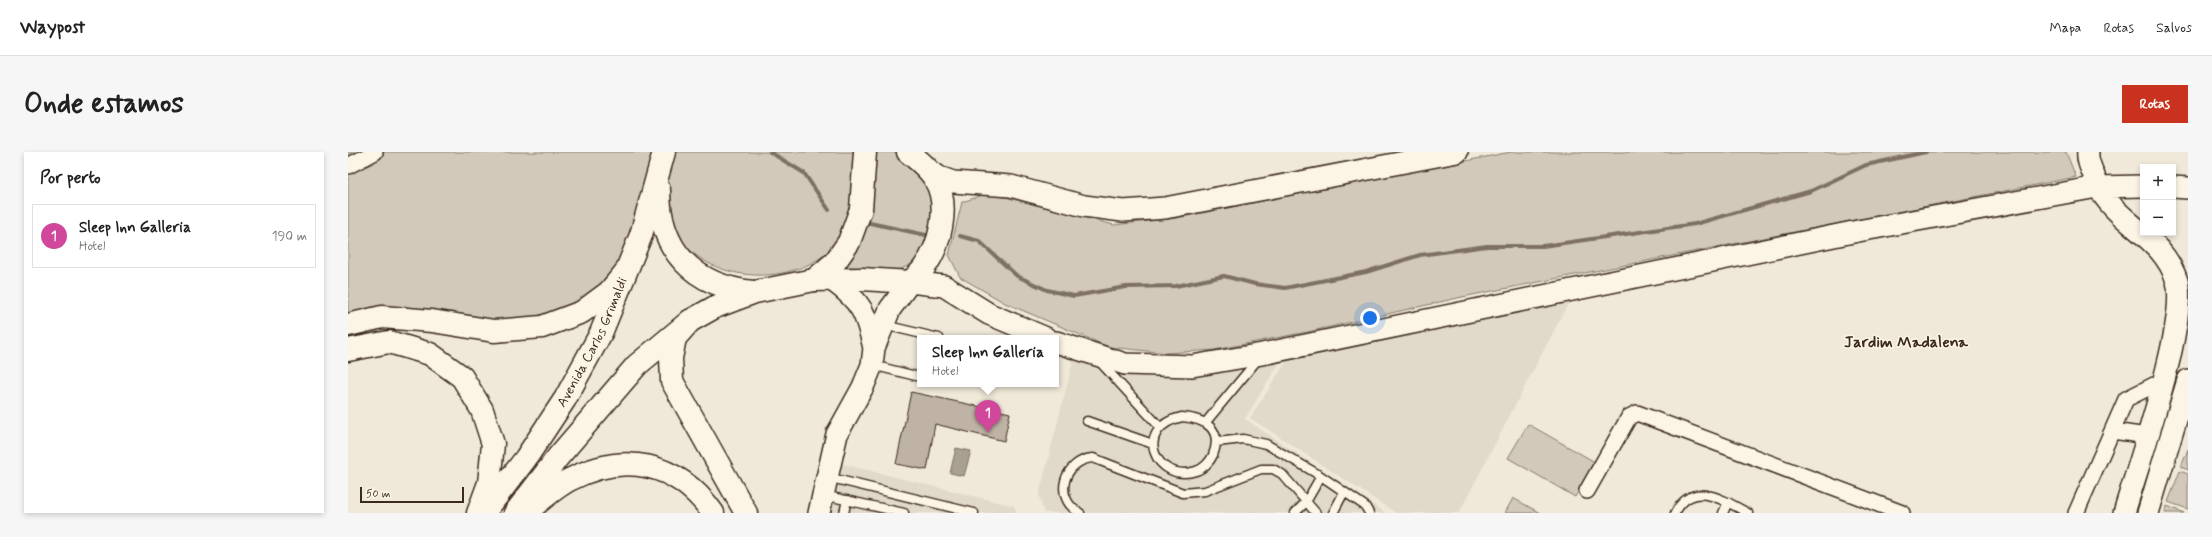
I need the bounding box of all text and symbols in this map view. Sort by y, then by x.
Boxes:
text: Waypost [20,15,85,40]
text: Mapa [2050,19,2081,37]
text: Rotas [2103,19,2134,37]
text: Salvos [2156,19,2192,37]
button: Rotas [2122,85,2188,123]
text: Onde estamos [24,86,184,123]
map controls [2140,164,2176,236]
button: + [2140,164,2176,200]
text: Por perto [40,167,101,189]
button: − [2140,200,2176,236]
text: Sleep Inn Galleria [79,218,191,238]
text: 1 [51,228,57,245]
text: 190 m [272,228,307,245]
text: Hotel [79,238,105,255]
street label: Avenida Carlos Grimaldi [553,275,632,411]
your location [1360,308,1380,328]
district label: Jardim Madalena [1844,332,1968,353]
popup [917,335,1059,387]
text: Sleep Inn Galleria [932,343,1044,363]
text: Hotel [932,363,958,380]
pin: 1 [975,400,1001,433]
scale bar [360,485,464,504]
text: 50 m [366,487,391,501]

